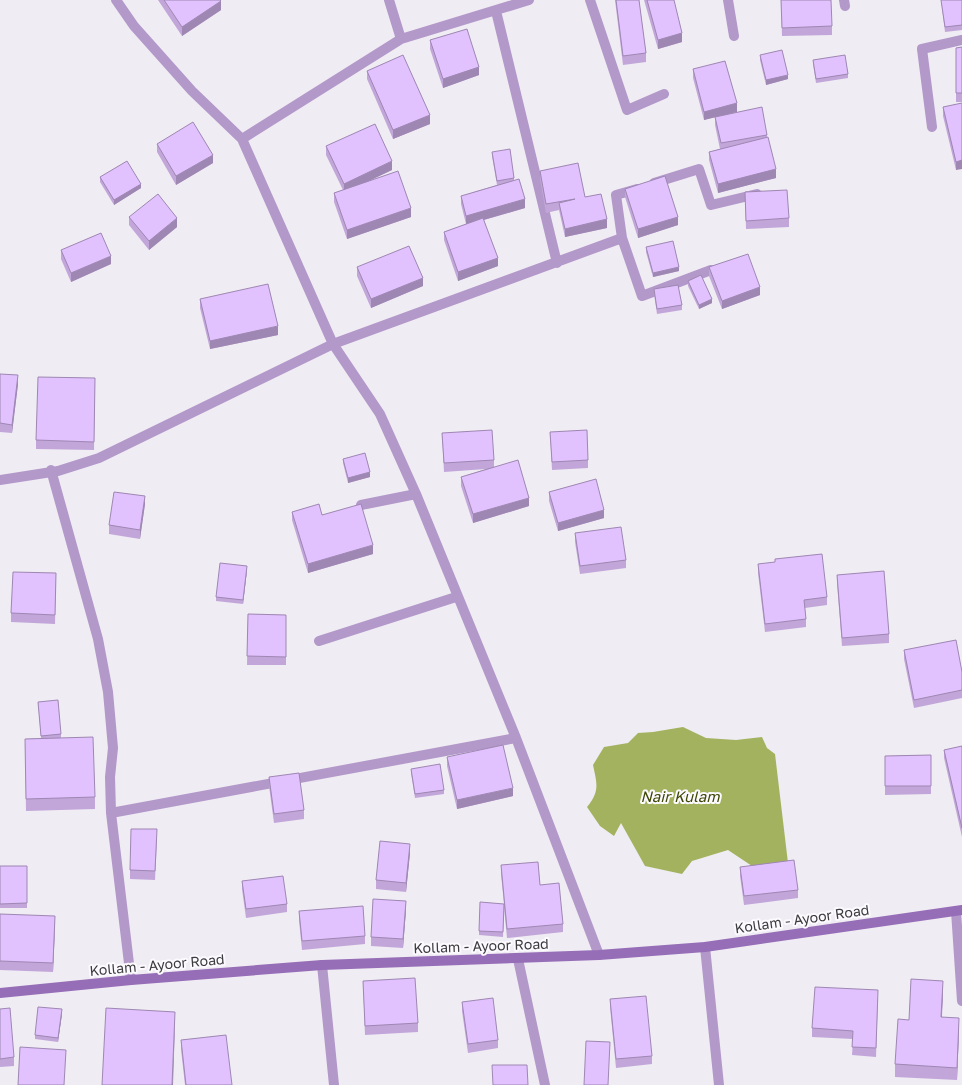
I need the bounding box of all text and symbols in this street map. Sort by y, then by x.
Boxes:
water label: Nair Kulam [640,787,720,805]
street label: Kollam - Ayoor Road [734,901,870,936]
street label: Kollam - Ayoor Road [413,935,549,956]
street label: Kollam - Ayoor Road [89,950,225,979]

